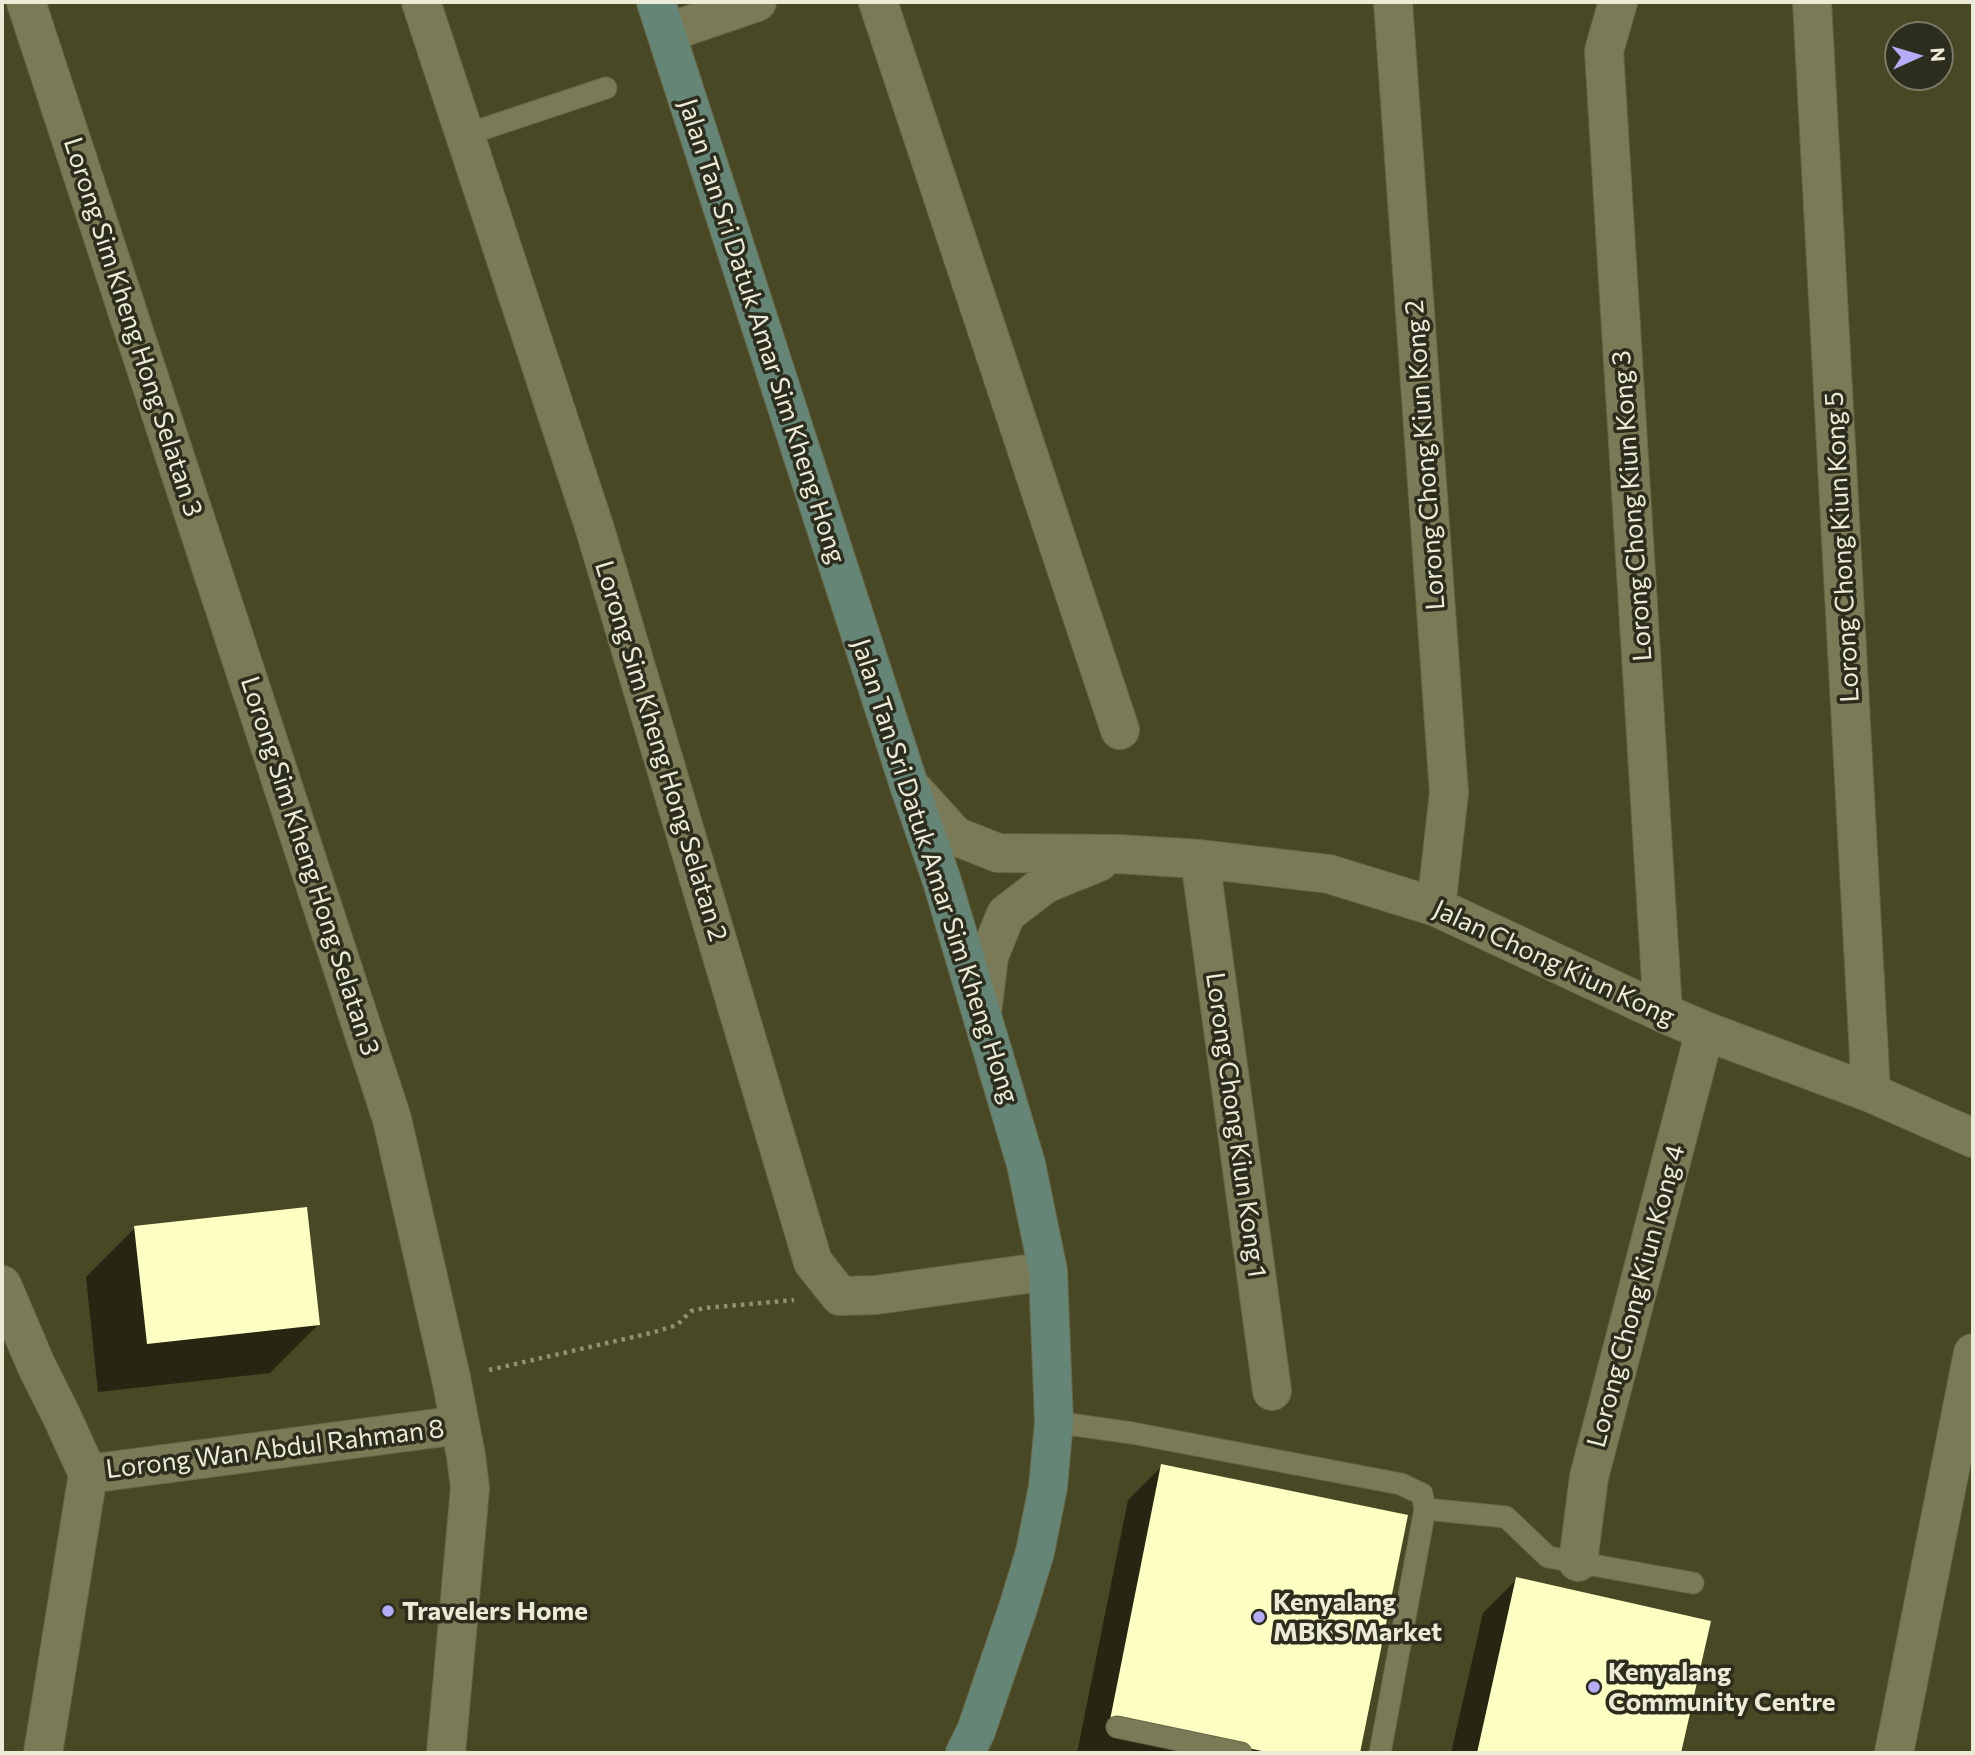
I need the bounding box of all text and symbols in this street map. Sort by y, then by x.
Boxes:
north arrow [1884,21,1954,91]
text: N [1926,47,1950,63]
street label: Jalan Tan Sri Datuk Amar Sim Kheng Hong [672,95,852,567]
street label: Lorong Sim Kheng Hong Selatan 3 [57,134,209,520]
street label: Lorong Chong Kiun Kong 2 [1399,299,1451,611]
street label: Lorong Chong Kiun Kong 3 [1606,350,1658,662]
street label: Lorong Chong Kiun Kong 5 [1818,391,1866,703]
street label: Lorong Sim Kheng Hong Selatan 2 [588,557,734,945]
street label: Jalan Tan Sri Datuk Amar Sim Kheng Hong [845,635,1025,1107]
street label: Lorong Sim Kheng Hong Selatan 3 [234,673,386,1059]
street label: Jalan Chong Kiun Kong [1428,893,1680,1033]
street label: Lorong Chong Kiun Kong 1 [1199,970,1273,1280]
street label: Lorong Chong Kiun Kong 4 [1581,1141,1691,1451]
street label: Lorong Wan Abdul Rahman 8 [104,1413,446,1485]
place label: Kenyalang MBKS Market [1273,1586,1442,1648]
place label: Travelers Home [402,1595,588,1627]
marker: Travelers Home [380,1603,396,1619]
marker: Kenyalang MBKS Market [1251,1609,1267,1625]
place label: Kenyalang Community Centre [1608,1656,1836,1718]
marker: Kenyalang Community Centre [1586,1679,1602,1695]

